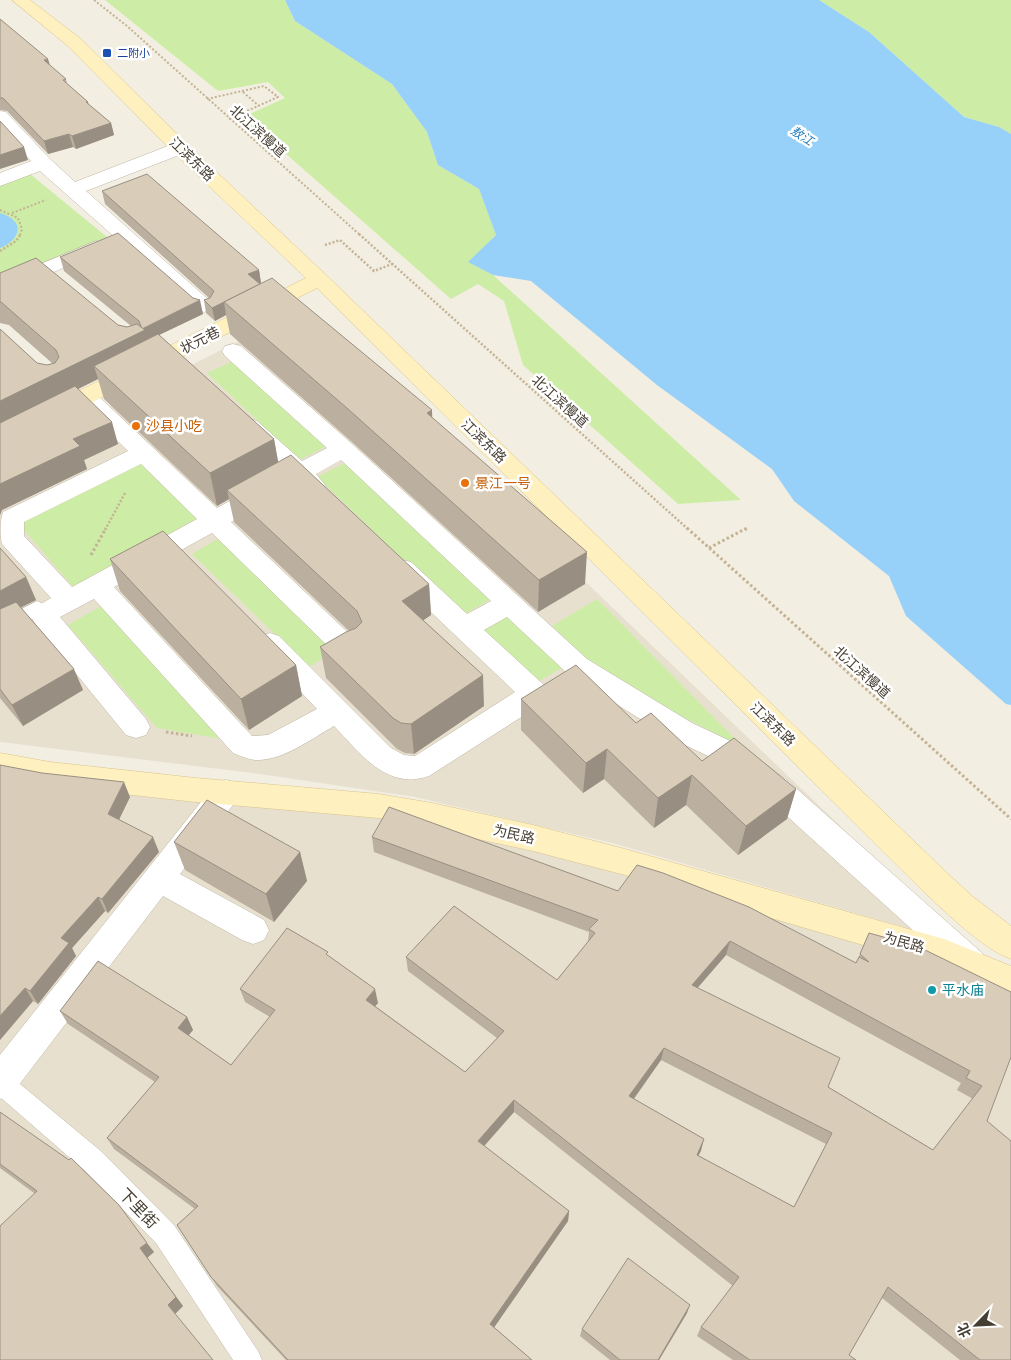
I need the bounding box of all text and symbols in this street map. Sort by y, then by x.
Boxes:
place label: 二附小 [117,46,150,60]
marker: 二附小 [101,47,113,59]
street label: 北江滨慢道 [226,101,290,161]
water label: 敖江 [788,123,818,150]
street label: 江滨东路 [166,133,218,185]
street label: 状元巷 [177,322,223,358]
street label: 北江滨慢道 [528,371,592,431]
street label: 江滨东路 [458,415,510,467]
place label: 沙县小吃 [146,417,202,435]
marker: 沙县小吃 [130,420,142,432]
place label: 景江一号 [475,474,531,492]
marker: 景江一号 [459,477,471,489]
street label: 北江滨慢道 [830,642,894,702]
street label: 江滨东路 [747,698,799,750]
street label: 为民路 [492,821,536,847]
street label: 为民路 [881,928,927,956]
place label: 平水庙 [942,981,984,999]
marker: 平水庙 [926,984,938,996]
street label: 下里街 [114,1184,163,1233]
north arrow [951,1300,1001,1350]
text: 北 [953,1320,975,1340]

